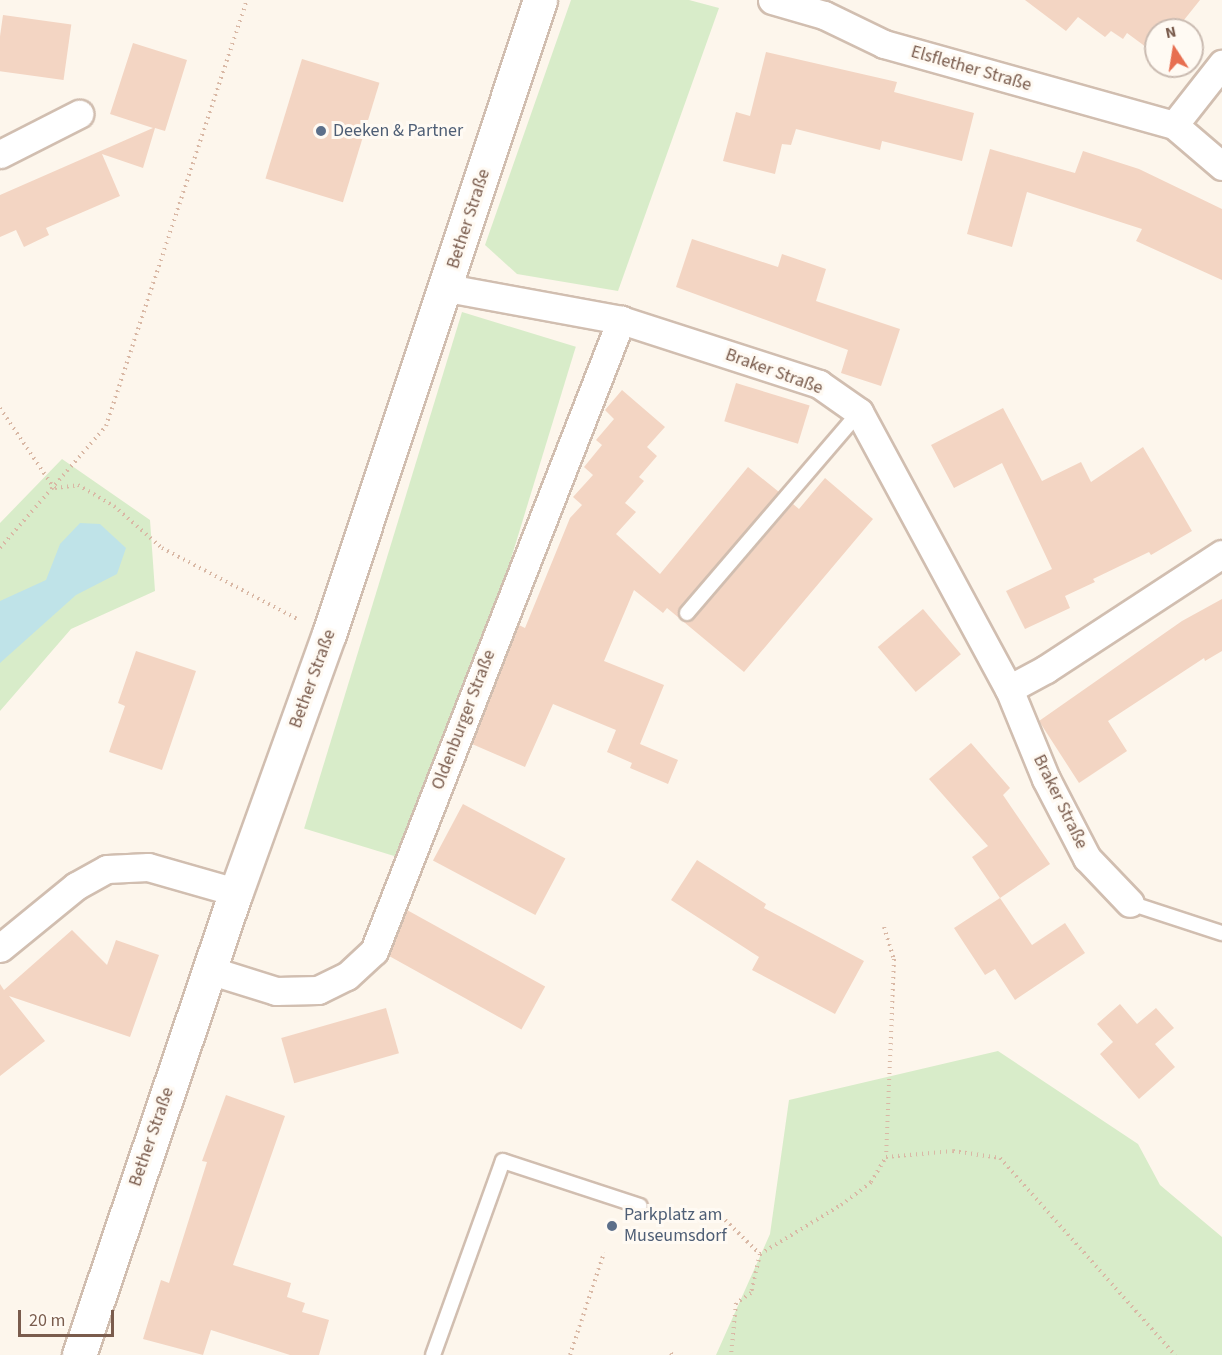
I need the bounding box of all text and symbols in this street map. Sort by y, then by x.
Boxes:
north arrow [1144,18,1204,78]
text: N [1163,20,1178,44]
street label: Elsflether Straße [908,41,1034,97]
place label: Deeken & Partner [333,120,463,142]
marker: Deeken & Partner [314,124,328,138]
street label: Bether Straße [443,166,495,272]
street label: Braker Straße [722,344,826,400]
street label: Bether Straße [285,627,341,731]
street label: Oldenburger Straße [427,647,501,793]
street label: Braker Straße [1028,751,1092,853]
street label: Bether Straße [125,1085,179,1189]
place label: Parkplatz am Museumsdorf [624,1205,727,1248]
marker: Parkplatz am Museumsdorf [605,1219,619,1233]
scale bar [21,1298,117,1336]
text: 20 m [29,1308,65,1333]

